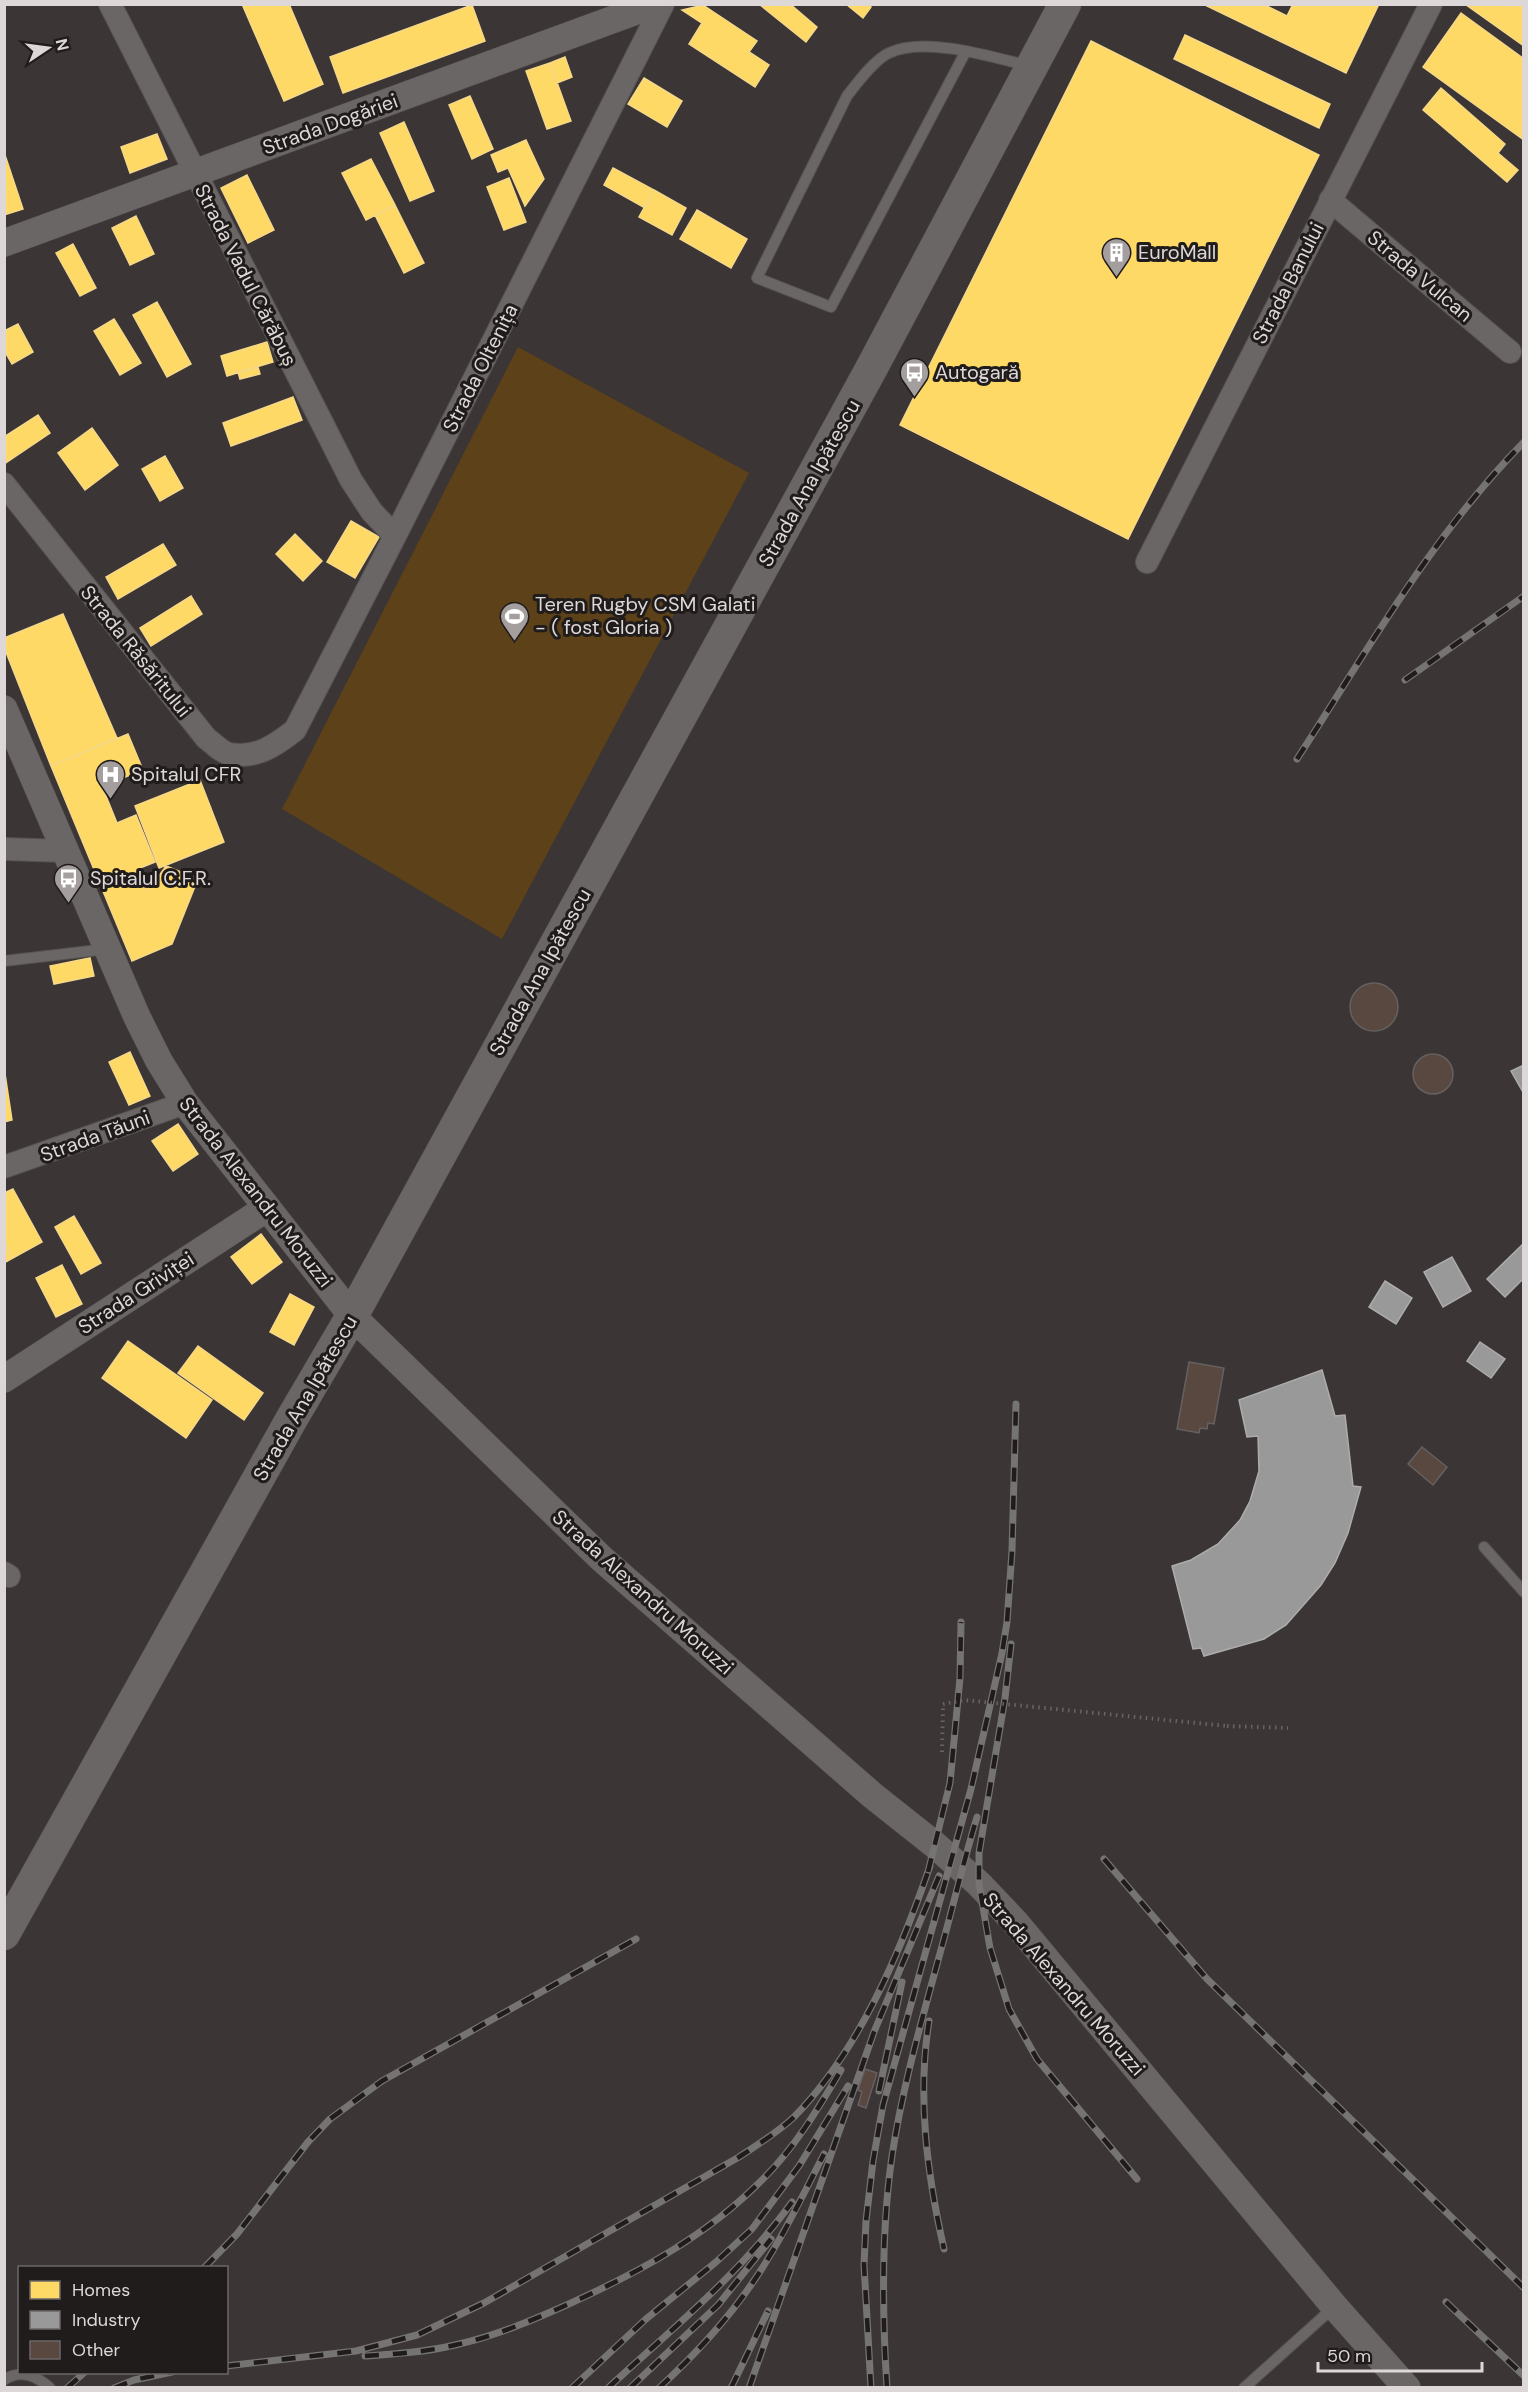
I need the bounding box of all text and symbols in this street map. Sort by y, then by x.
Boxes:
north arrow [18,18,78,78]
text: N [51,37,74,53]
street label: Strada Dogăriei [259,87,401,161]
street label: Strada Vadul Cărăbuș [189,180,303,370]
street label: Strada Banului [1246,218,1330,348]
street label: Strada Vulcan [1362,224,1478,328]
building icon: EuroMall [1101,236,1133,278]
place label: EuroMall [1138,239,1216,265]
street label: Strada Oltenița [437,300,523,436]
bus stop icon: Autogară [898,356,930,398]
place label: Autogară [935,359,1019,385]
street label: Strada Ana Ipătescu [752,395,866,571]
street label: Strada Răsăritului [75,580,197,722]
place label: Teren Rugby CSM Galati - ( fost Gloria ) [535,591,755,640]
sports icon: Teren Rugby CSM Galati - ( fost Gloria ) [498,600,530,642]
hospital icon: Spitalul CFR [94,758,126,800]
place label: Spitalul CFR [131,761,241,787]
bus stop icon: Spitalul C.F.R. [53,862,85,904]
place label: Spitalul C.F.R. [90,865,211,891]
street label: Strada Ana Ipătescu [483,884,597,1060]
street label: Strada Alexandru Moruzzi [174,1092,338,1292]
street label: Strada Tăuni [37,1104,153,1168]
street label: Strada Griviței [73,1246,199,1340]
street label: Strada Ana Ipătescu [247,1310,363,1486]
street label: Strada Alexandru Moruzzi [547,1504,739,1680]
street label: Strada Alexandru Moruzzi [977,1887,1151,2081]
legend [18,2266,228,2374]
text: Homes [72,2278,130,2302]
text: Industry [72,2308,141,2332]
scale bar [1318,2335,1482,2373]
text: Other [72,2338,121,2362]
text: 50 m [1327,2344,1371,2368]

